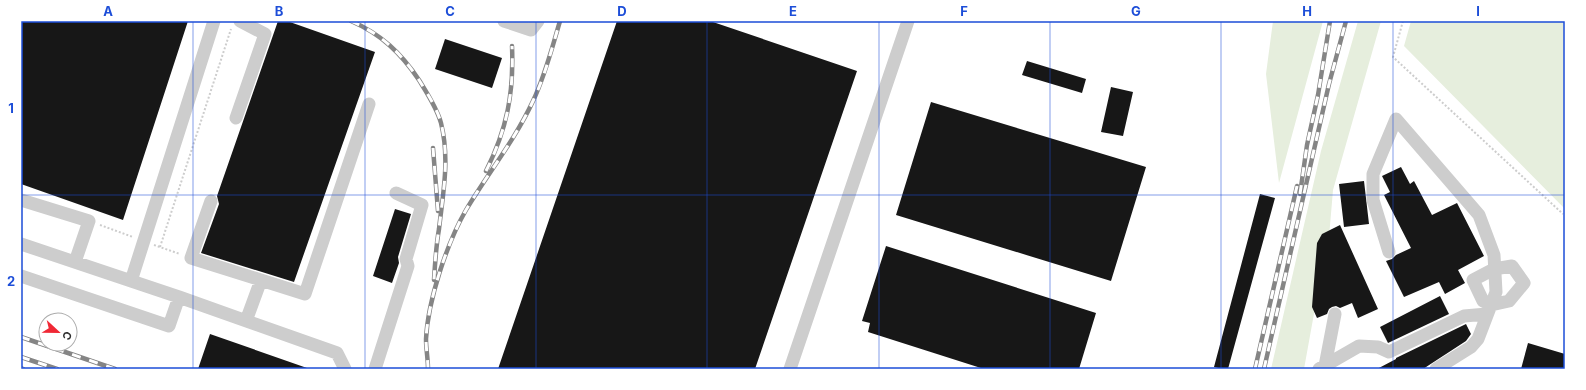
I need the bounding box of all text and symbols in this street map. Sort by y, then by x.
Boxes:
text: A [103,3,113,19]
text: B [275,3,284,19]
text: C [445,3,455,19]
text: D [617,3,627,19]
text: E [789,3,797,19]
text: F [960,3,968,19]
text: G [1131,3,1141,19]
text: H [1302,3,1312,19]
text: I [1476,3,1480,19]
text: 1 [8,100,14,116]
text: 2 [7,273,15,289]
north arrow [38,312,78,352]
text: С [59,329,75,342]

